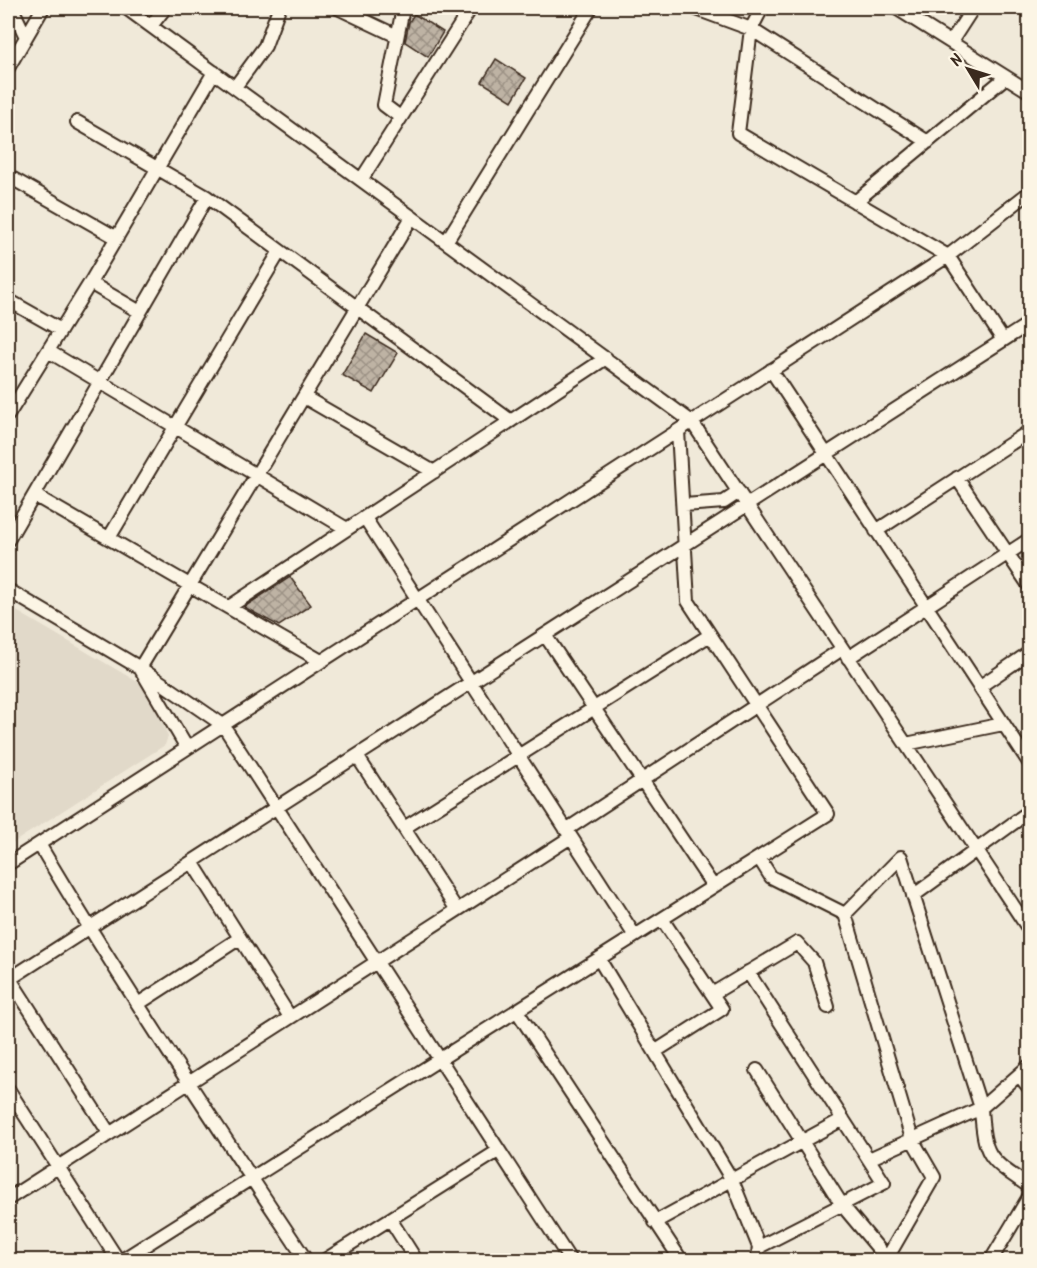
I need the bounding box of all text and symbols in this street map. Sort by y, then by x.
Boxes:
north arrow [938,39,998,99]
text: N [944,49,970,72]

